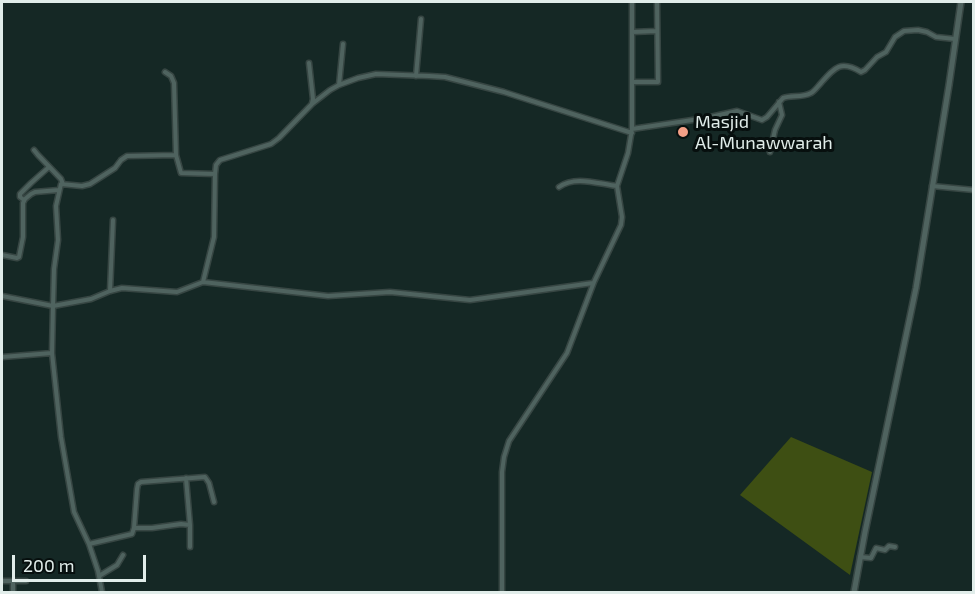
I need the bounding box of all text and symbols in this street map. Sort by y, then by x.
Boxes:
place label: Masjid Al-Munawwarah [695,111,833,154]
marker: Masjid Al-Munawwarah [676,125,690,139]
scale bar [15,543,148,581]
text: 200 m [23,554,75,576]

